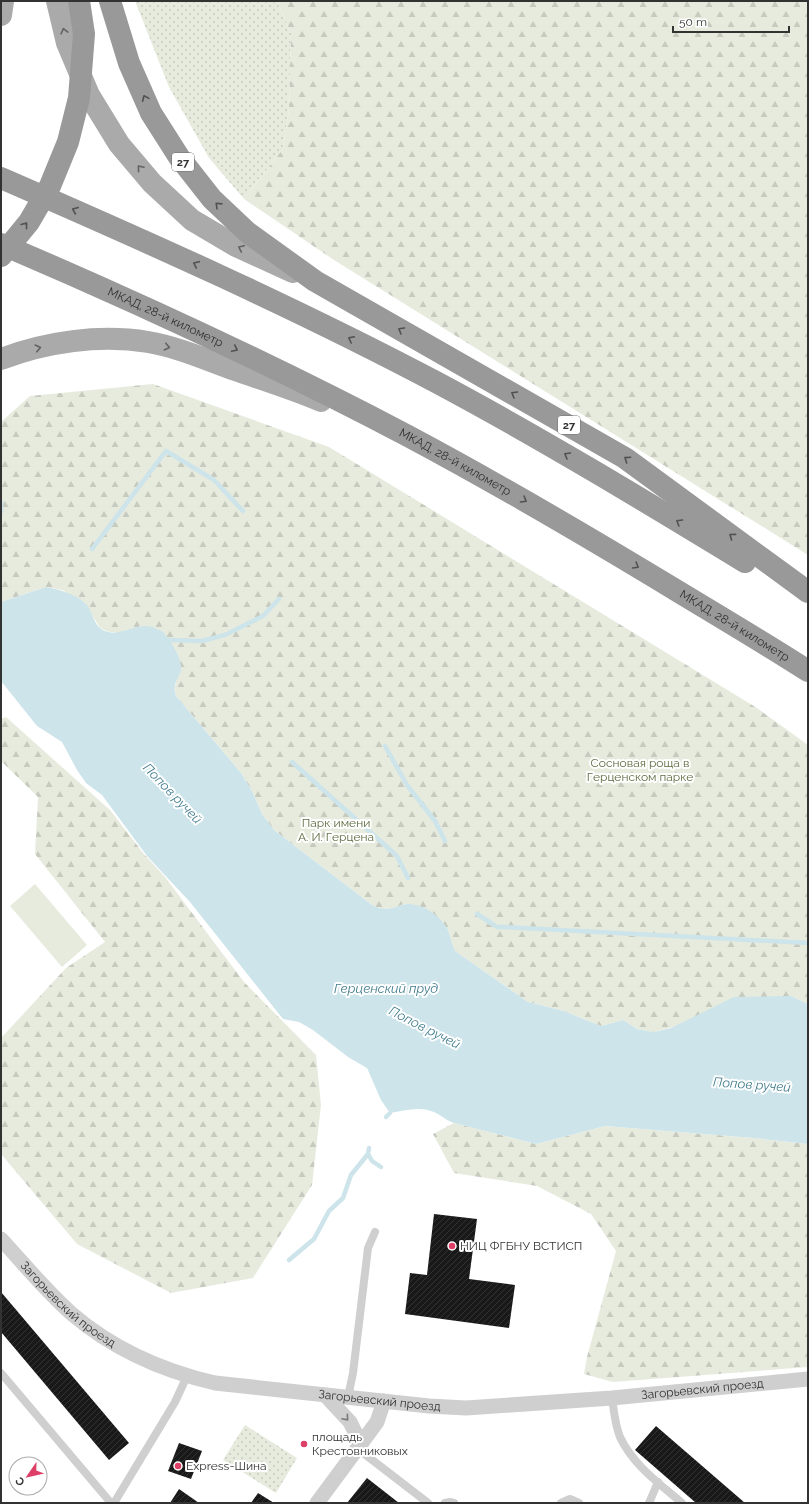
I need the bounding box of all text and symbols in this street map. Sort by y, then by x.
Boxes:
scale bar [673,8,789,34]
text: 50 m [679,15,707,29]
one-way arrow [60,28,69,35]
one-way arrow [142,95,150,103]
road number: 27 [172,153,194,171]
one-way arrow [137,166,144,173]
one-way arrow [215,202,223,210]
one-way arrow [72,207,80,215]
one-way arrow [21,223,28,230]
one-way arrow [237,245,245,253]
one-way arrow [193,261,201,269]
street label: МКАД, 28-й километр [105,285,225,350]
one-way arrow [398,328,405,335]
one-way arrow [348,336,355,344]
one-way arrow [164,342,170,350]
one-way arrow [35,344,41,352]
one-way arrow [230,344,238,352]
one-way arrow [511,392,518,399]
road number: 27 [558,416,580,434]
street label: МКАД, 28-й километр [397,426,514,498]
one-way arrow [564,453,571,460]
one-way arrow [624,456,631,464]
one-way arrow [520,495,527,502]
one-way arrow [676,519,683,527]
one-way arrow [729,534,736,541]
one-way arrow [632,562,639,569]
street label: МКАД, 28-й километр [677,587,792,665]
park label: Сосновая роща в Герценском парке [587,756,693,784]
water label: Попов ручей [140,760,205,827]
park label: Парк имени А. И. Герцена [298,816,374,844]
water label: Герценский пруд [334,981,438,996]
water label: Попов ручей [387,1003,463,1052]
water label: Попов ручей [713,1074,791,1095]
place label: НИЦ ФГБНУ ВСТИСП [460,1239,582,1253]
marker: НИЦ ФГБНУ ВСТИСП [447,1241,457,1251]
street label: Загорьевский проезд [17,1258,118,1350]
street label: Загорьевский проезд [640,1376,764,1402]
street label: Загорьевский проезд [318,1387,441,1414]
one-way arrow [341,1413,348,1420]
place label: площадь Крестовниковых [312,1430,408,1458]
marker: площадь Крестовниковых [299,1439,309,1449]
north arrow [8,1456,48,1496]
place label: Express-Шина [186,1459,267,1473]
marker: Express-Шина [173,1461,183,1471]
text: С [12,1474,28,1488]

